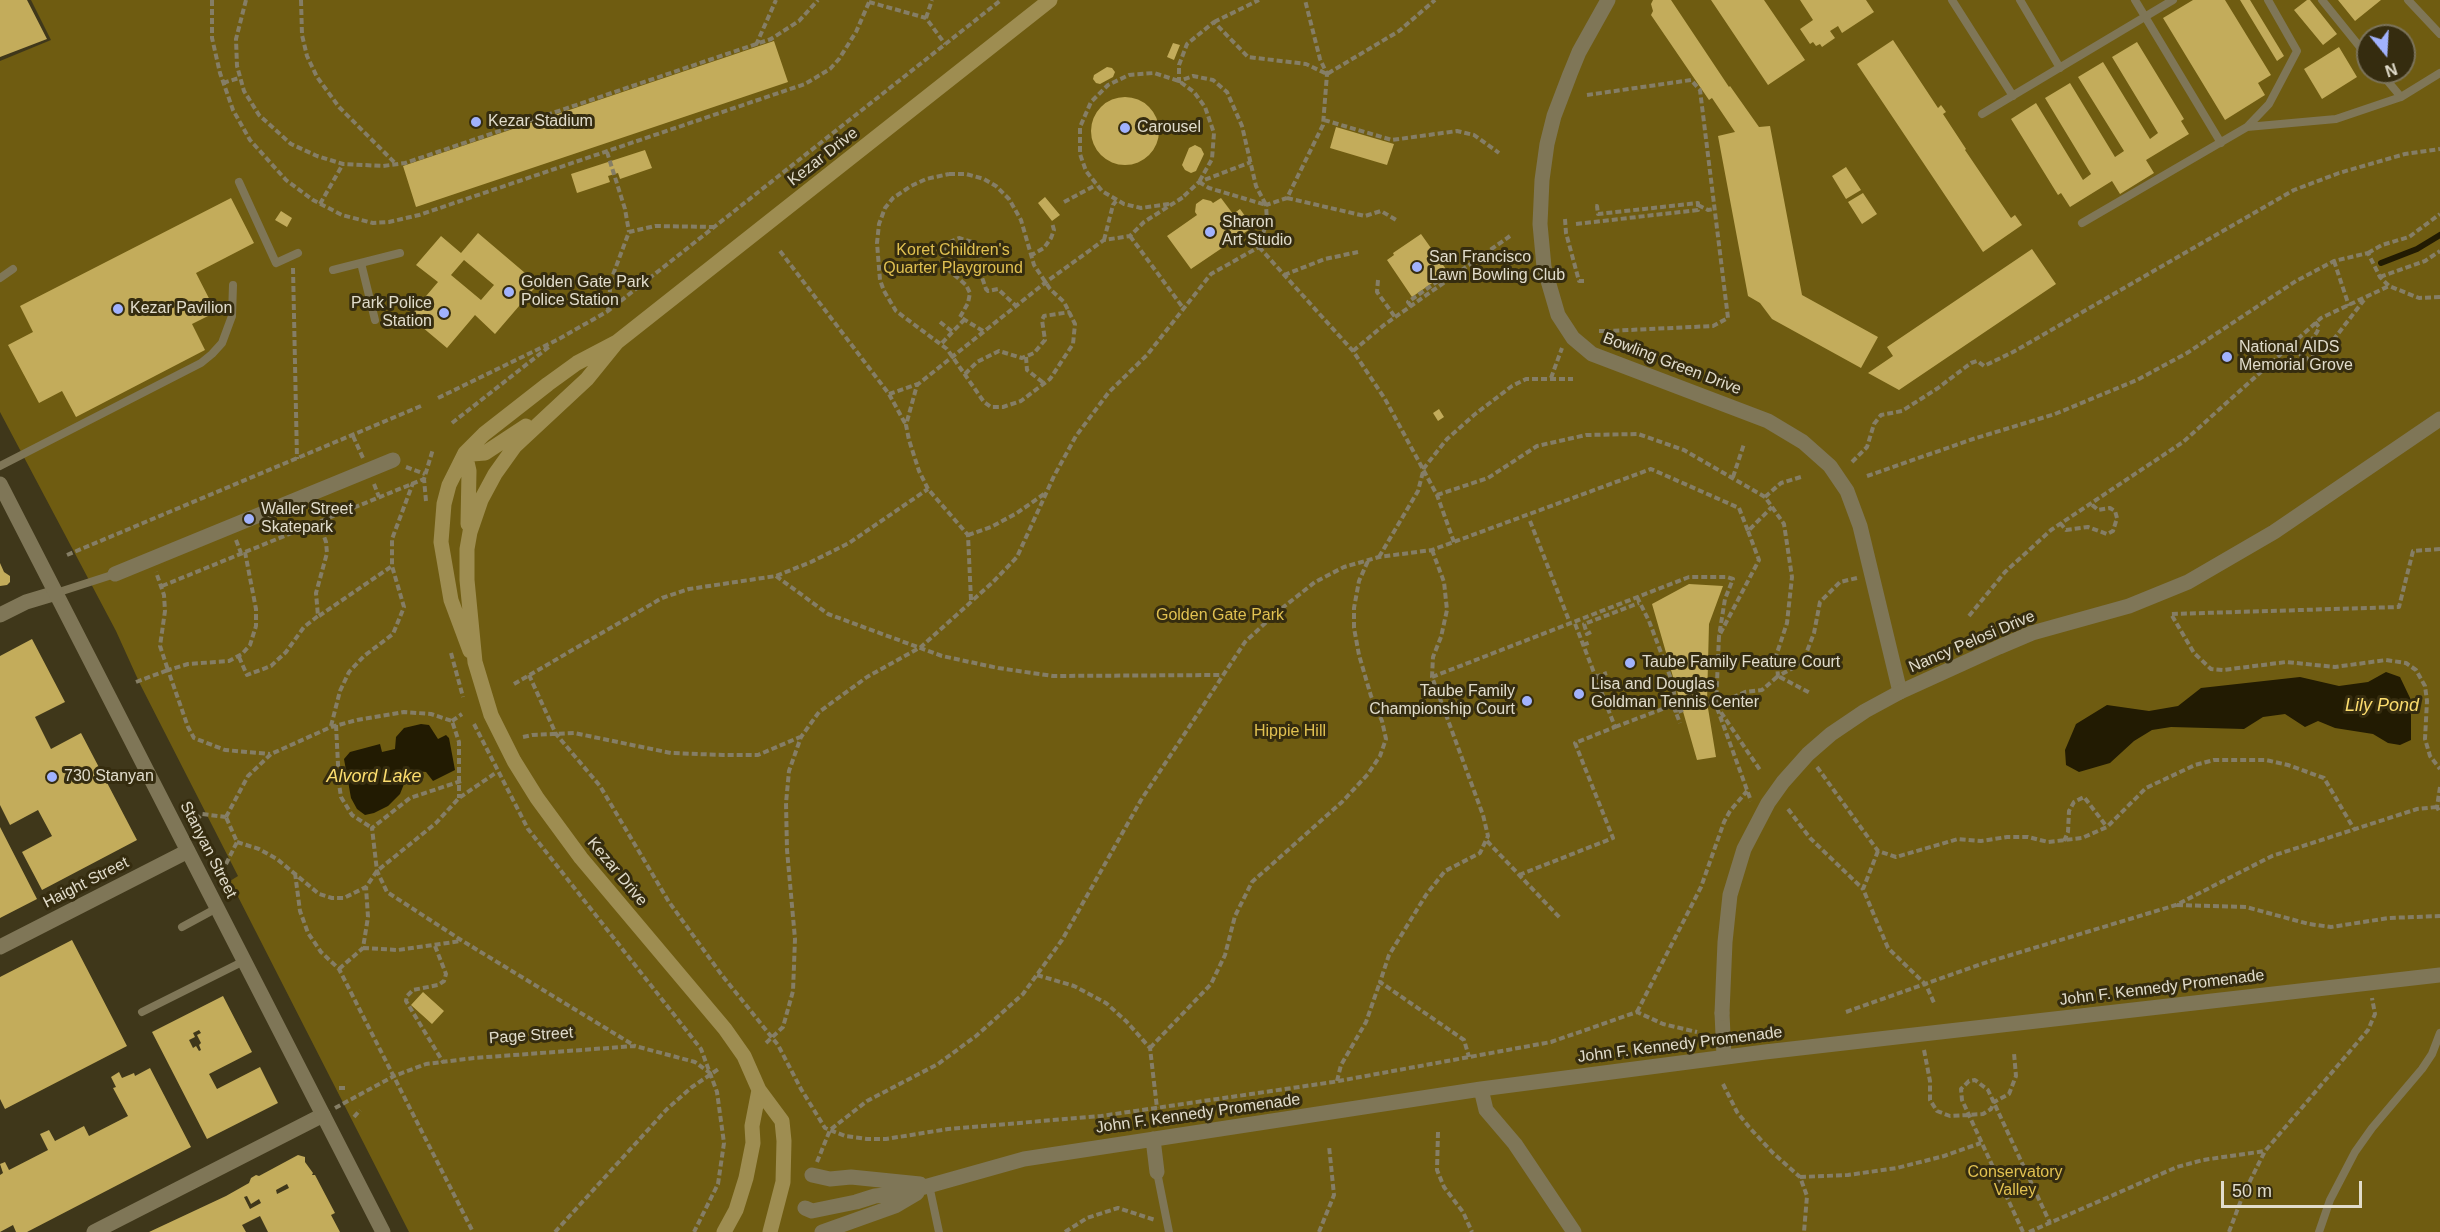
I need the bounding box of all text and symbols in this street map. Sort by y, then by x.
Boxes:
north arrow [2356,24,2416,84]
text: N [2383,60,2399,80]
place label: Kezar Stadium [488,112,593,132]
marker: Kezar Stadium [469,115,483,129]
place label: Carousel [1137,118,1201,138]
marker: Carousel [1118,121,1132,135]
street label: Kezar Drive [784,124,862,190]
place label: Sharon Art Studio [1222,213,1292,251]
marker: Sharon Art Studio [1203,225,1217,239]
park label: Koret Children's Quarter Playground [883,241,1023,279]
place label: San Francisco Lawn Bowling Club [1429,248,1565,286]
marker: San Francisco Lawn Bowling Club [1410,260,1424,274]
place label: Golden Gate Park Police Station [521,273,649,311]
marker: Golden Gate Park Police Station [502,285,516,299]
place label: Park Police Station [351,294,432,332]
place label: Kezar Pavilion [130,299,232,319]
marker: Kezar Pavilion [111,302,125,316]
marker: Park Police Station [437,306,451,320]
street label: Bowling Green Drive [1600,329,1744,399]
place label: National AIDS Memorial Grove [2239,338,2353,376]
marker: National AIDS Memorial Grove [2220,350,2234,364]
place label: Waller Street Skatepark [261,500,353,538]
marker: Waller Street Skatepark [242,512,256,526]
park label: Golden Gate Park [1156,606,1284,626]
street label: Nancy Pelosi Drive [1906,607,2038,677]
place label: Taube Family Feature Court [1642,653,1840,673]
marker: Taube Family Feature Court [1623,656,1637,670]
place label: Lisa and Douglas Goldman Tennis Center [1591,675,1759,713]
place label: Taube Family Championship Court [1369,682,1515,720]
marker: Lisa and Douglas Goldman Tennis Center [1572,687,1586,701]
marker: Taube Family Championship Court [1520,694,1534,708]
water label: Lily Pond [2345,695,2419,717]
park label: Hippie Hill [1254,722,1326,742]
water label: Alvord Lake [326,766,422,788]
place label: 730 Stanyan [64,767,154,787]
marker: 730 Stanyan [45,770,59,784]
street label: Stanyan Street [175,798,241,902]
street label: Kezar Drive [583,834,651,910]
street label: Haight Street [40,853,132,913]
street label: John F. Kennedy Promenade [2058,966,2266,1010]
street label: Page Street [488,1023,574,1049]
street label: John F. Kennedy Promenade [1576,1023,1784,1067]
street label: John F. Kennedy Promenade [1094,1090,1302,1138]
park label: Conservatory Valley [1967,1163,2063,1201]
scale bar [2224,1169,2365,1207]
text: 50 m [2232,1181,2272,1201]

